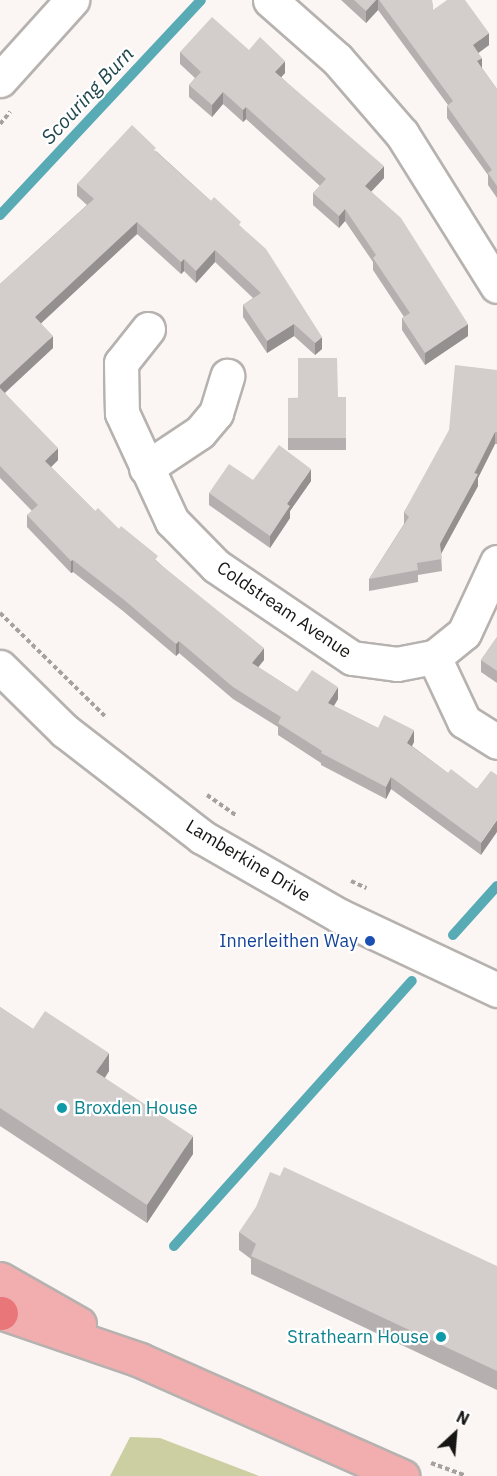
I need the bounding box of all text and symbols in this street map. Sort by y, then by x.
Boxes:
water label: Scouring Burn [36,41,138,149]
street label: Coldstream Avenue [213,557,355,663]
street label: Lamberkine Drive [182,815,314,907]
place label: Innerleithen Way [219,930,358,952]
marker: Innerleithen Way [363,934,377,948]
place label: Broxden House [74,1097,198,1119]
marker: Broxden House [55,1101,69,1115]
place label: Strathearn House [287,1326,429,1348]
marker: Strathearn House [434,1330,448,1344]
north arrow [425,1404,485,1464]
text: N [453,1406,472,1429]

